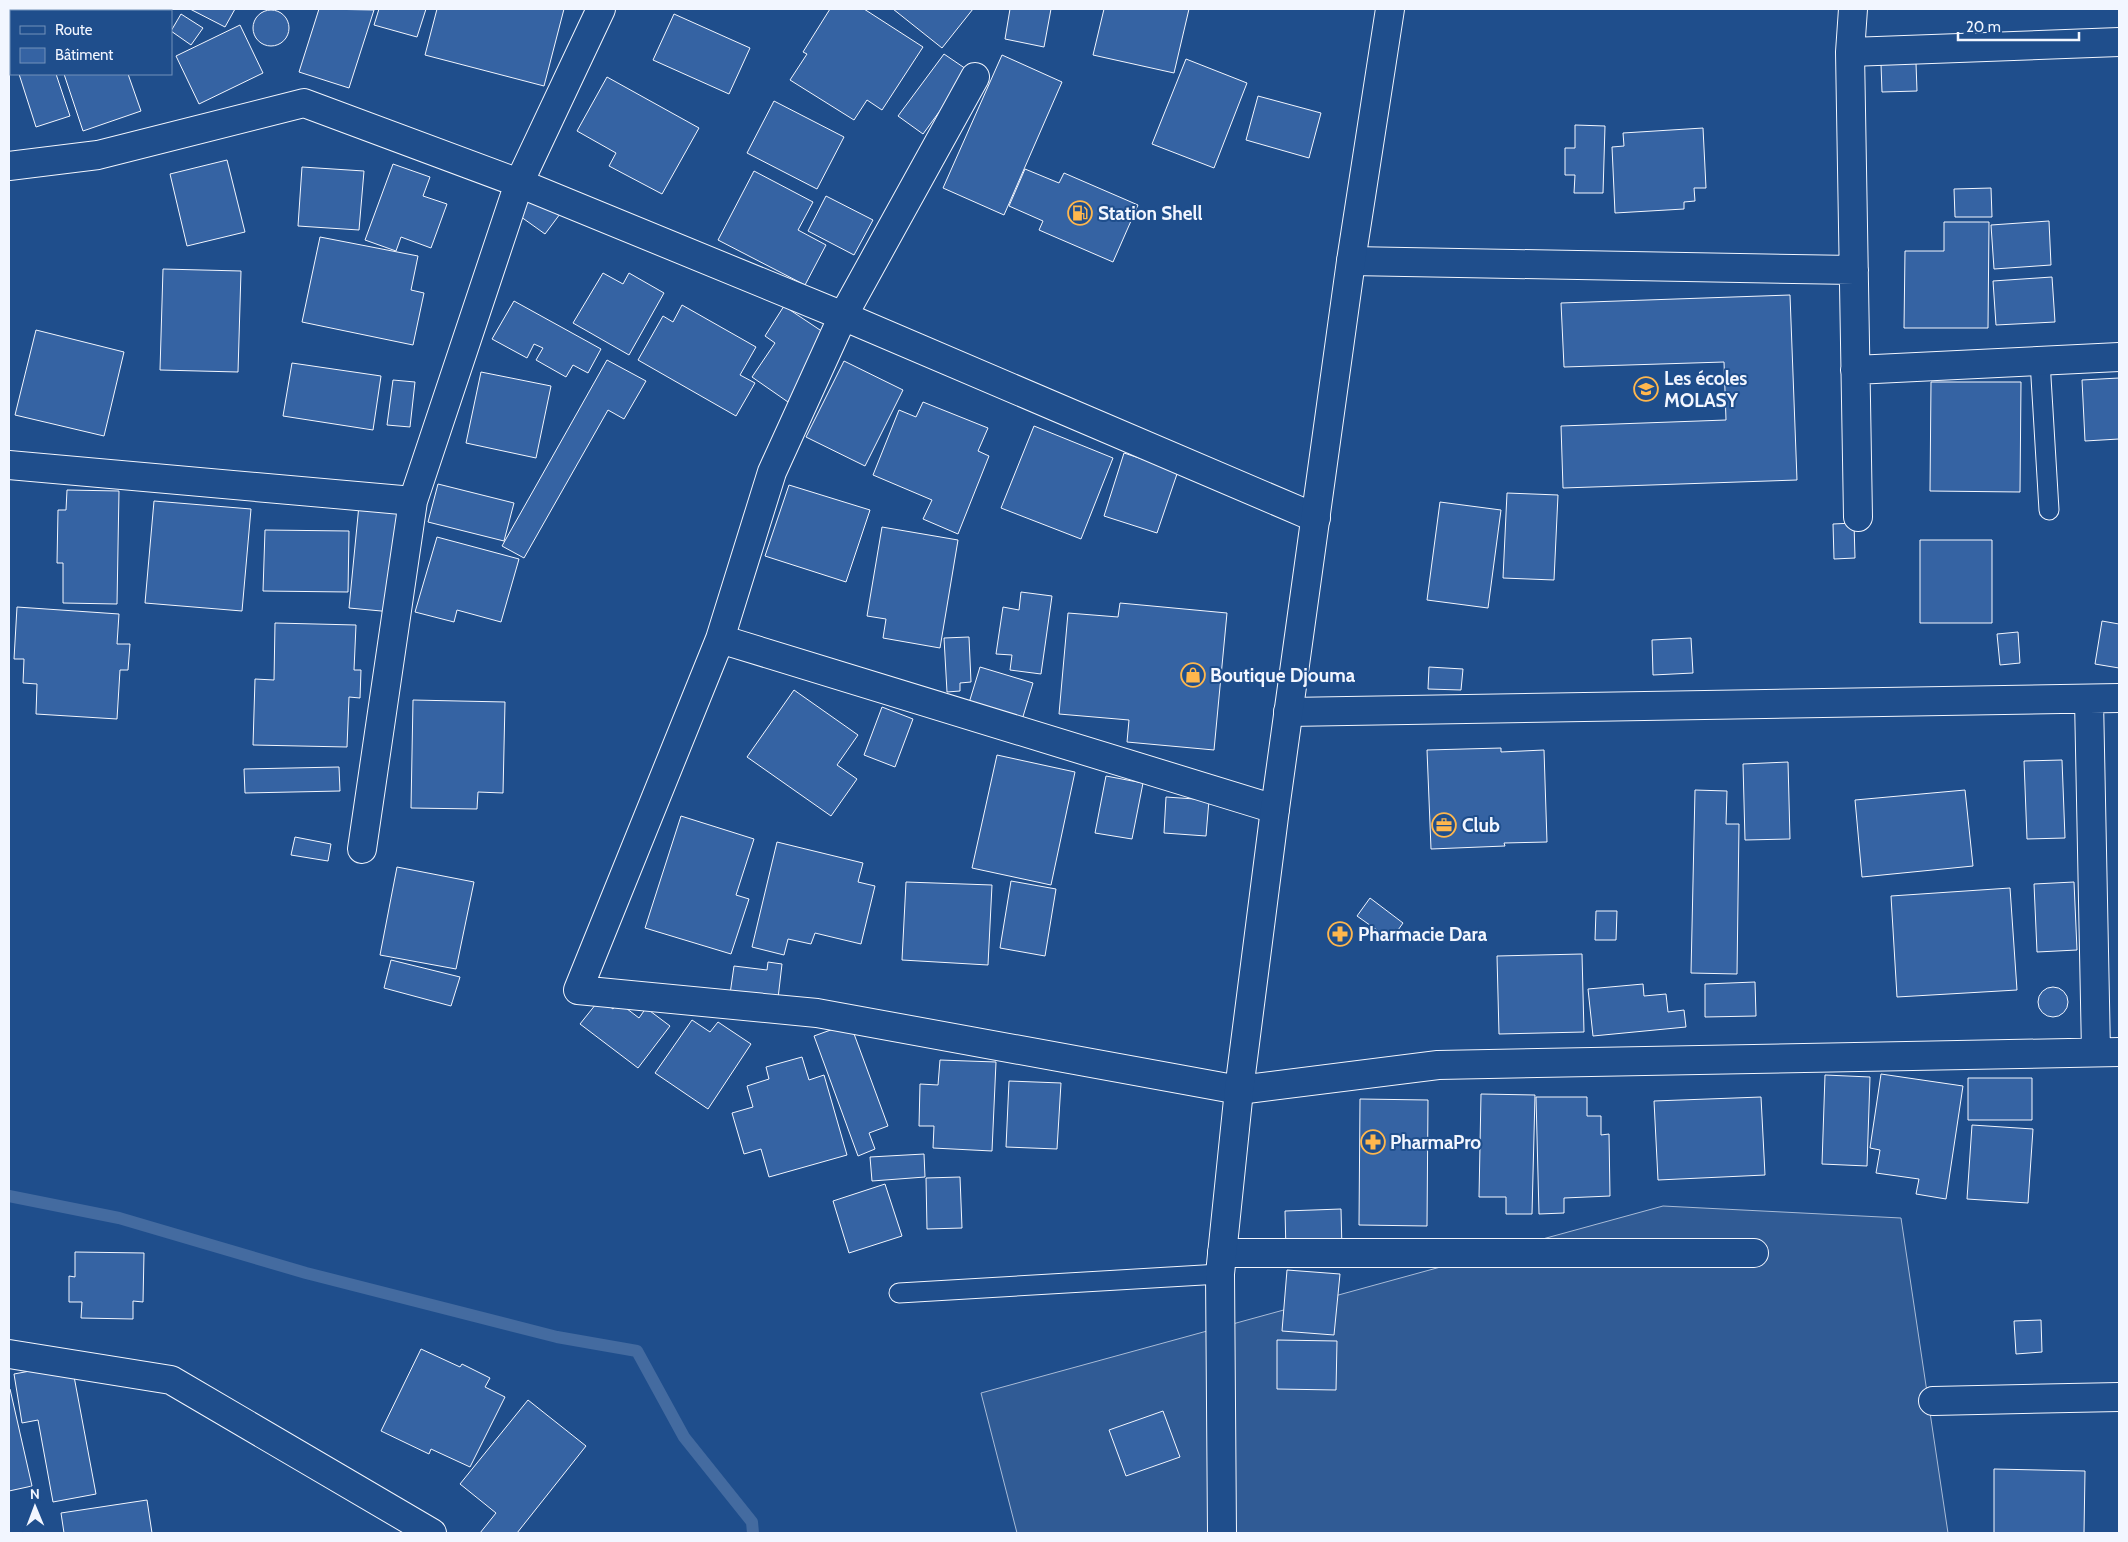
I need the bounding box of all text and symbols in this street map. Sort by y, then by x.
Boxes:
legend [10,10,172,75]
scale bar [1958,10,2079,42]
text: 20 m [1966,18,2001,36]
text: Route [55,21,93,39]
text: Bâtiment [55,46,113,64]
fuel station icon: Station Shell [1067,200,1093,226]
place label: Station Shell [1098,202,1202,225]
place label: Les écoles MOLASY [1664,367,1747,412]
school or university icon: Les écoles MOLASY [1633,376,1659,402]
shop icon: Boutique Djouma [1180,662,1206,688]
place label: Boutique Djouma [1210,664,1356,687]
office icon: Club [1431,812,1457,838]
place label: Club [1462,814,1500,837]
pharmacy icon: Pharmacie Dara [1327,921,1353,947]
place label: Pharmacie Dara [1358,923,1488,946]
pharmacy icon: PharmaPro [1360,1129,1386,1155]
place label: PharmaPro [1390,1131,1481,1154]
north arrow [10,1482,60,1532]
text: N [30,1485,40,1503]

